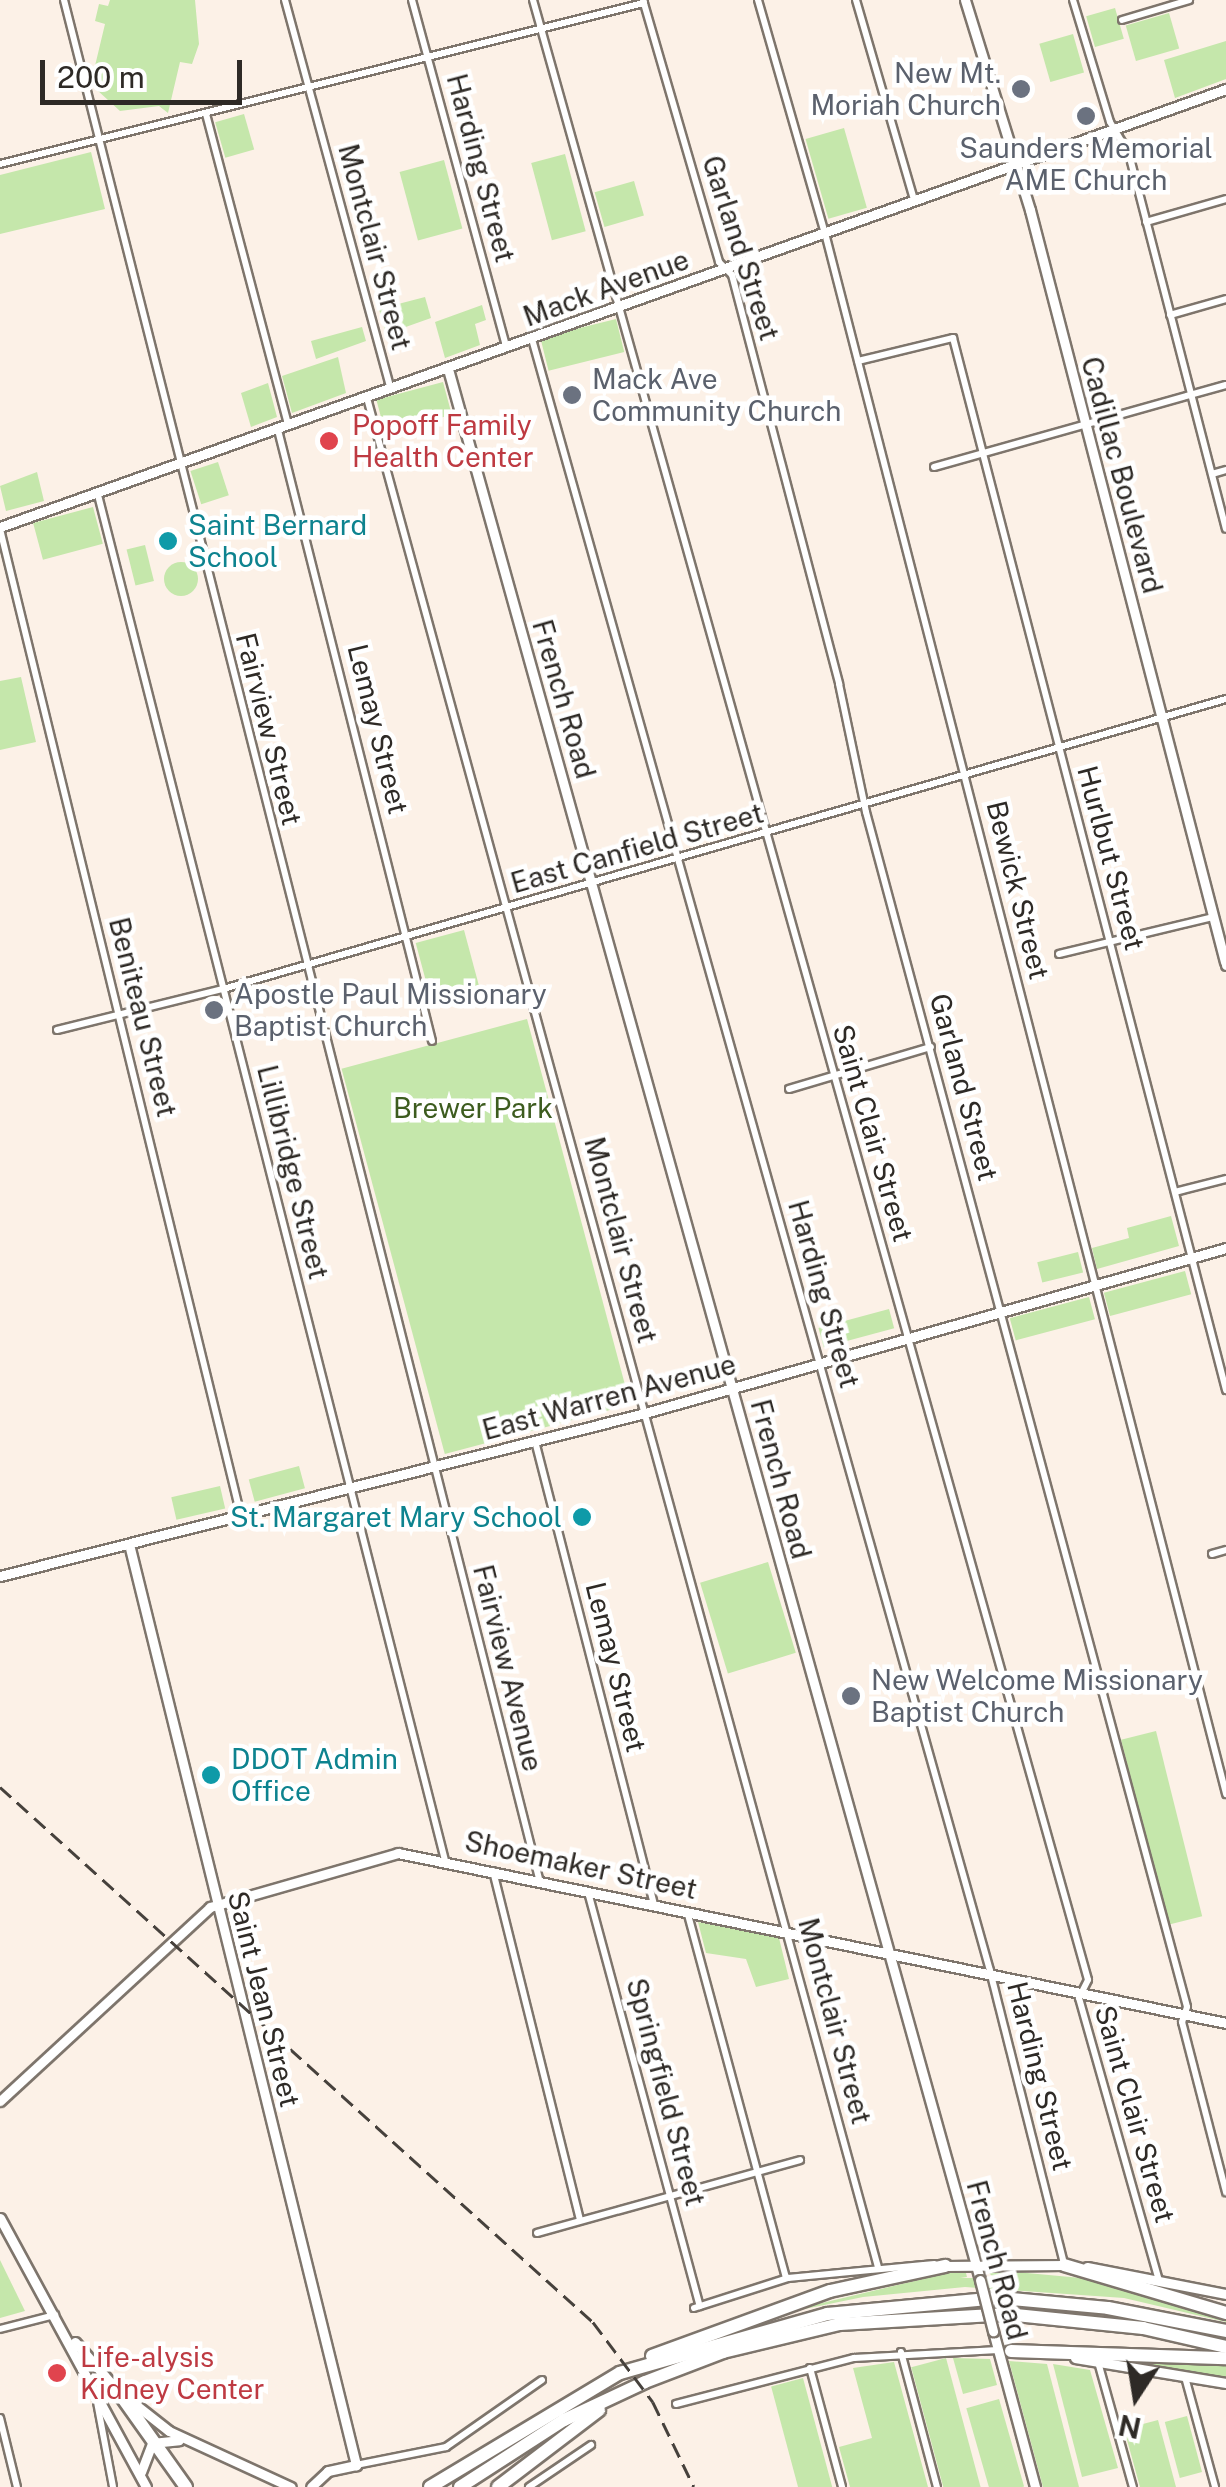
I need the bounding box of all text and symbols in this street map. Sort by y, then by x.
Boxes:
scale bar [45,40,248,102]
place label: New Mt. Moriah Church [811,56,1001,122]
text: 200 m [57,59,145,95]
street label: Harding Street [440,70,522,266]
marker: New Mt. Moriah Church [1010,78,1032,100]
marker: Saunders Memorial AME Church [1075,105,1097,127]
place label: Saunders Memorial AME Church [959,131,1213,197]
street label: Montclair Street [331,140,419,354]
street label: Garland Street [695,151,787,345]
street label: Mack Avenue [519,242,693,334]
street label: Cadillac Boulevard [1074,353,1170,597]
place label: Mack Ave Community Church [592,362,841,428]
marker: Mack Ave Community Church [561,384,583,406]
place label: Popoff Family Health Center [352,408,534,474]
marker: Popoff Family Health Center [316,428,342,454]
place label: Saint Bernard School [188,508,367,574]
marker: Saint Bernard School [157,530,179,552]
street label: French Road [525,616,603,782]
street label: Fairview Street [229,629,309,829]
street label: Lemay Street [341,640,415,818]
street label: Hurlbut Street [1070,762,1152,954]
street label: East Canfield Street [507,796,767,900]
street label: Bewick Street [980,797,1056,983]
street label: Beniteau Street [102,914,184,1120]
place label: Apostle Paul Missionary Baptist Church [234,977,547,1043]
street label: Garland Street [923,990,1005,1184]
marker: Apostle Paul Missionary Baptist Church [203,999,225,1021]
street label: Saint Clair Street [826,1021,920,1245]
street label: Lillibridge Street [250,1061,336,1283]
park label: Brewer Park [393,1091,553,1125]
street label: Montclair Street [577,1133,665,1347]
street label: Harding Street [781,1196,867,1392]
street label: East Warren Avenue [478,1347,740,1447]
street label: French Road [744,1396,818,1562]
place label: St. Margaret Mary School [230,1500,562,1534]
marker: St. Margaret Mary School [571,1506,593,1528]
street label: Fairview Avenue [466,1561,550,1775]
street label: Lemay Street [579,1578,653,1756]
place label: New Welcome Missionary Baptist Church [871,1663,1204,1729]
marker: New Welcome Missionary Baptist Church [840,1685,862,1707]
place label: DDOT Admin Office [231,1742,398,1808]
marker: DDOT Admin Office [200,1764,222,1786]
street label: Shoemaker Street [462,1824,700,1906]
street label: Saint Jean Street [221,1888,307,2110]
street label: Montclair Street [791,1914,879,2128]
street label: Springfield Street [619,1975,713,2209]
street label: Harding Street [1000,1978,1080,2174]
street label: Saint Clair Street [1088,2002,1182,2226]
street label: French Road [960,2177,1034,2343]
place label: Life-alysis Kidney Center [80,2340,264,2406]
north arrow [1086,2347,1186,2447]
marker: Life-alysis Kidney Center [44,2360,70,2386]
text: N [1116,2408,1144,2445]

